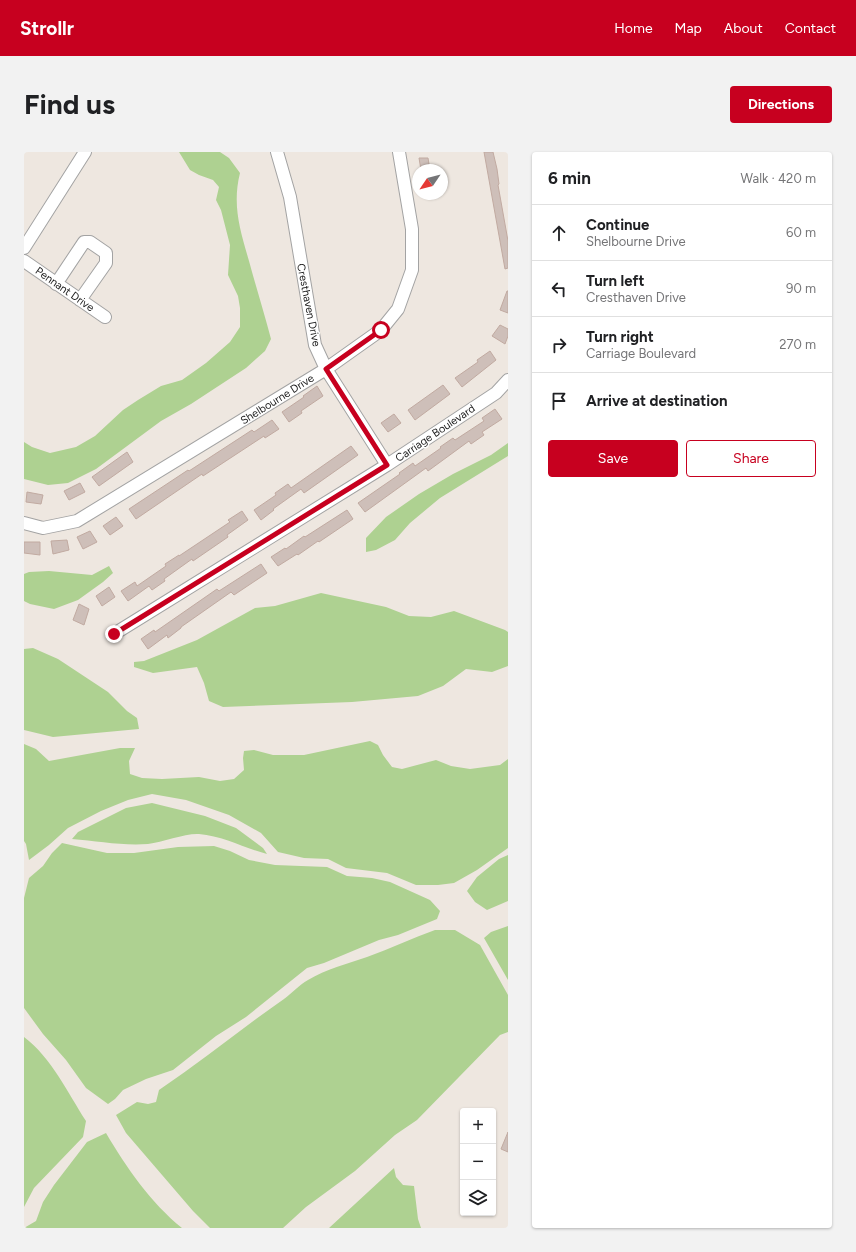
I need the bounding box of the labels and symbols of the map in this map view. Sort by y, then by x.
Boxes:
north arrow [412,164,448,200]
street label: Cresthaven Drive [294,262,323,348]
street label: Pennant Drive [33,264,97,314]
route start [372,321,390,339]
street label: Shelbourne Drive [238,372,316,427]
street label: Carriage Boulevard [393,402,478,465]
route end [105,625,123,643]

